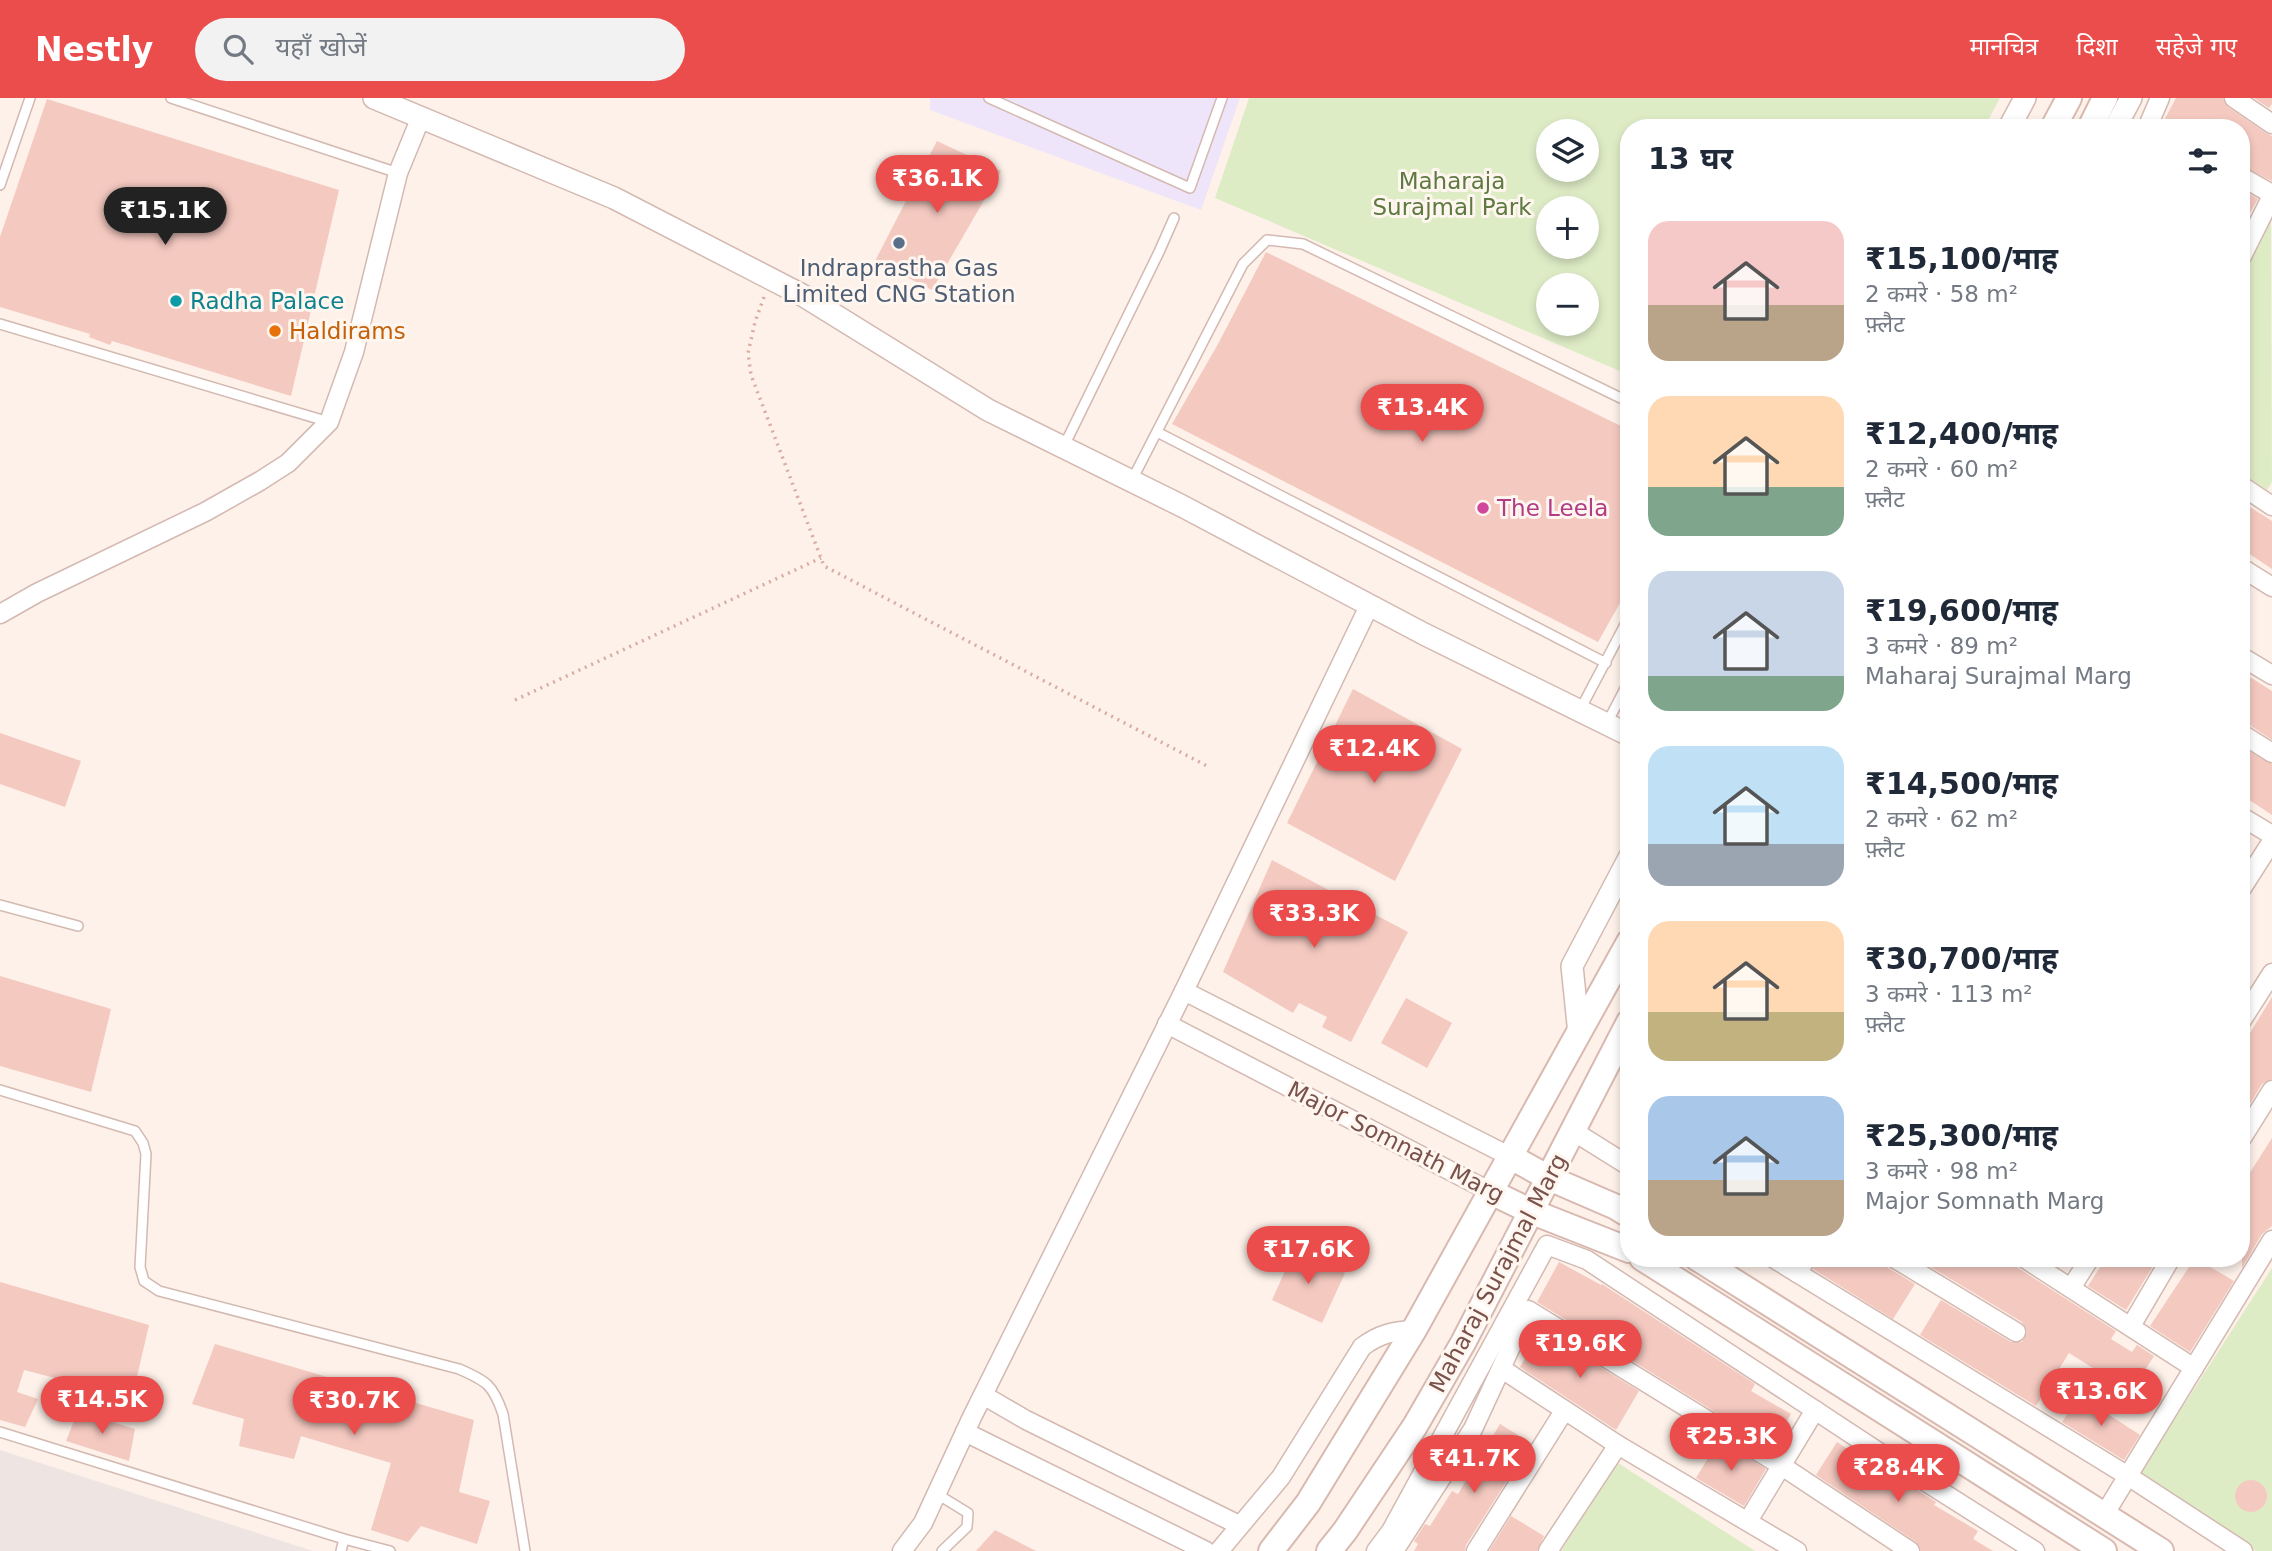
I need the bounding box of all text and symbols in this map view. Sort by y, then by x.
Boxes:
search box [195,18,685,81]
text: Nestly [35,30,153,69]
icon: search [219,30,257,68]
text: यहाँ खोजें [275,32,366,62]
text: मानचित्र [1970,33,2038,61]
text: दिशा [2076,33,2118,61]
text: सहेजे गए [2156,33,2237,61]
map controls [1536,119,1599,336]
button: layers [1536,119,1599,182]
text: 13 घर [1648,141,1733,176]
icon: filters [2184,142,2222,180]
pin: ₹36.1K [880,156,994,215]
text: ₹36.1K [892,165,982,191]
park label: Maharaja Surajmal Park [1372,168,1532,220]
pin: ₹15.1K [108,188,222,247]
button: + [1536,196,1599,259]
text: ₹15.1K [120,197,210,223]
marker: Indraprastha Gas Limited CNG Station [891,235,907,251]
text: ₹15,100/माह [1865,241,2058,276]
icon: home [1704,249,1788,333]
place label: Indraprastha Gas Limited CNG Station [782,255,1016,307]
button: − [1536,273,1599,336]
text: 2 कमरे · 58 m² [1865,281,2018,307]
place label: Radha Palace [190,288,344,314]
marker: Radha Palace [168,293,184,309]
text: फ़्लैट [1865,311,1905,337]
place label: Haldirams [289,318,406,344]
marker: Haldirams [267,323,283,339]
pin: ₹13.4K [1365,384,1479,444]
text: ₹13.4K [1377,394,1467,420]
text: ₹12,400/माह [1865,416,2058,451]
icon: home [1704,424,1788,508]
text: 2 कमरे · 60 m² [1865,456,2018,482]
text: फ़्लैट [1865,486,1905,512]
place label: The Leela [1496,495,1608,521]
marker: The Leela [1475,500,1491,516]
text: ₹19,600/माह [1865,593,2058,628]
icon: home [1704,599,1788,683]
text: 3 कमरे · 89 m² [1865,633,2018,659]
text: Maharaj Surajmal Marg [1865,663,2132,689]
pin: ₹12.4K [1317,726,1431,785]
text: ₹12.4K [1329,735,1419,761]
text: ₹14,500/माह [1865,766,2058,801]
icon: home [1704,774,1788,858]
text: 2 कमरे · 62 m² [1865,806,2018,832]
text: फ़्लैट [1865,836,1905,862]
pin: ₹33.3K [1257,890,1371,950]
text: ₹33.3K [1269,900,1359,926]
text: ₹30,700/माह [1865,941,2058,976]
icon: home [1704,949,1788,1033]
text: 3 कमरे · 113 m² [1865,981,2033,1007]
text: फ़्लैट [1865,1011,1905,1037]
street label: Major Somnath Marg [1283,1076,1509,1208]
text: ₹25,300/माह [1865,1118,2058,1153]
icon: home [1704,1124,1788,1208]
street label: Maharaj Surajmal Marg [1424,1149,1572,1397]
text: 3 कमरे · 98 m² [1865,1158,2018,1184]
text: Major Somnath Marg [1865,1188,2104,1214]
pin: ₹17.6K [1251,1226,1365,1286]
text: ₹17.6K [1263,1236,1353,1262]
pin: ₹19.6K [1523,1320,1637,1380]
text: ₹19.6K [1535,1330,1625,1356]
pin: ₹13.6K [2044,1368,2158,1428]
pin: ₹14.5K [45,1376,159,1436]
pin: ₹30.7K [297,1378,411,1437]
text: ₹13.6K [2056,1378,2146,1404]
text: ₹14.5K [57,1386,147,1412]
text: ₹30.7K [309,1387,399,1413]
pin: ₹25.3K [1674,1414,1788,1473]
text: ₹25.3K [1686,1423,1776,1449]
pin: ₹41.7K [1417,1436,1531,1495]
pin: ₹28.4K [1841,1444,1955,1504]
text: ₹41.7K [1429,1445,1519,1471]
text: ₹28.4K [1853,1454,1943,1480]

